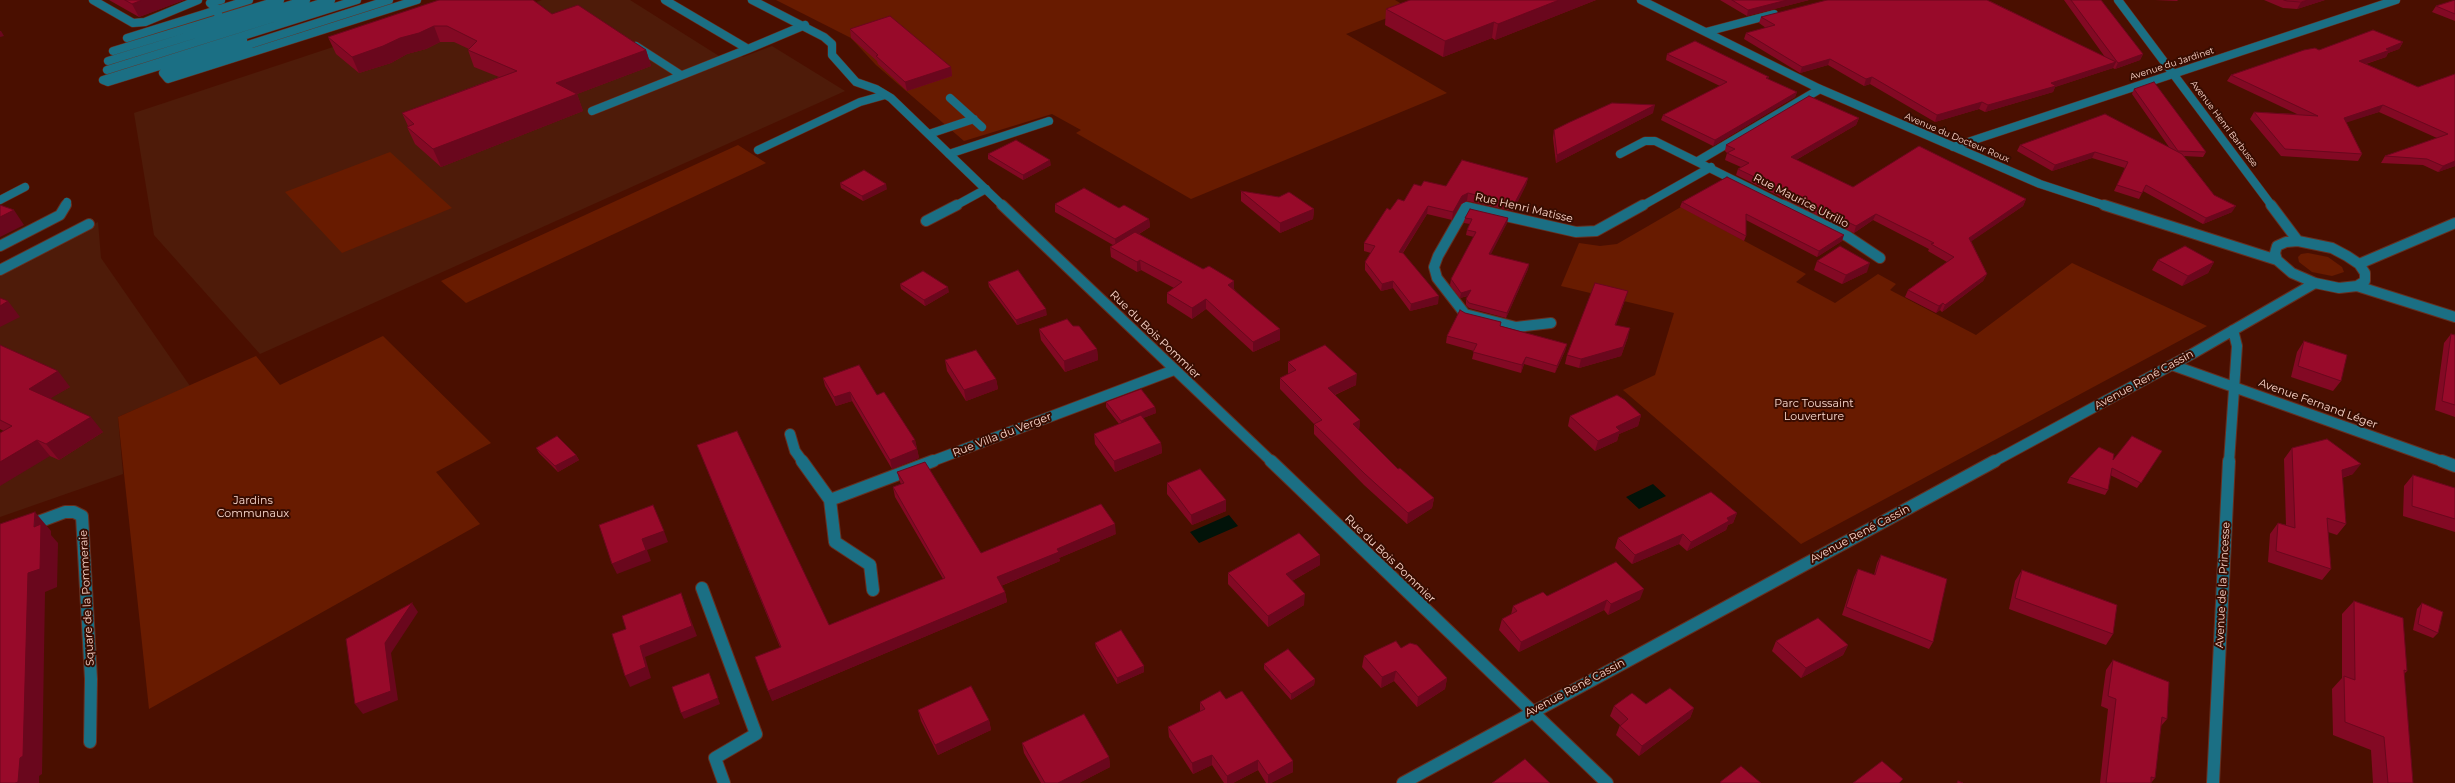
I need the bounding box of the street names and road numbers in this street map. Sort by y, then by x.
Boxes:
street label: Avenue du Jardinet [2129,45,2215,83]
street label: Avenue Henri Barbusse [2188,79,2260,169]
street label: Avenue du Docteur Roux [1903,111,2011,165]
street label: Rue Maurice Utrillo [1751,171,1851,231]
street label: Rue Henri Matisse [1474,190,1574,226]
street label: Rue du Bois Pommier [1107,288,1203,382]
street label: Avenue René Cassin [2092,347,2196,413]
street label: Avenue Fernand Léger [2257,376,2379,432]
street label: Rue Villa du Verger [951,410,1053,460]
street label: Avenue René Cassin [1808,502,1912,566]
street label: Rue du Bois Pommier [1342,512,1438,606]
street label: Avenue de la Princesse [2213,522,2233,648]
street label: Square de la Pommeraie [77,530,97,666]
street label: Avenue René Cassin [1523,656,1627,720]

